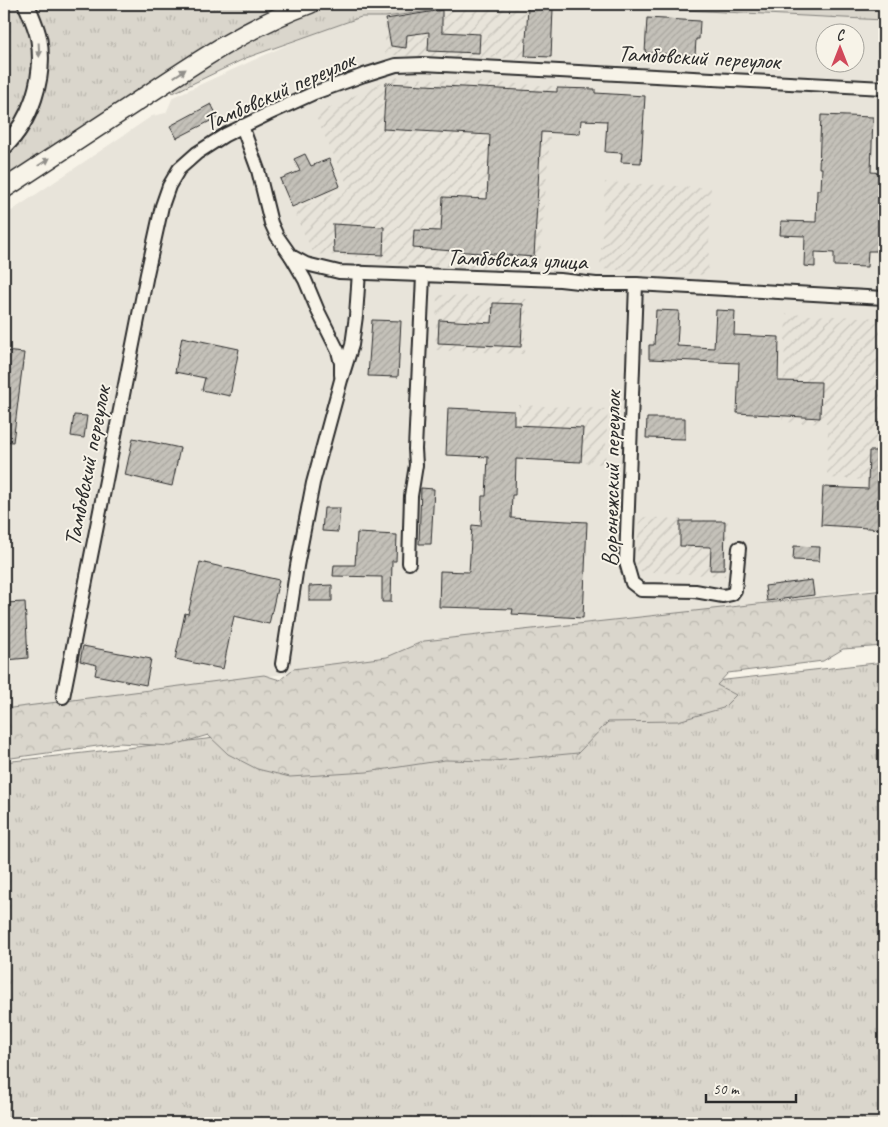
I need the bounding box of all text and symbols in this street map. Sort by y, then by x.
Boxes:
north arrow [816,22,866,72]
text: С [837,27,846,44]
street label: Тамбовский переулок [617,38,783,76]
one-way arrow [36,43,44,59]
street label: Тамбовский переулок [199,43,361,138]
one-way arrow [174,68,187,78]
one-way arrow [38,157,51,167]
street label: Тамбовская улица [446,242,589,276]
street label: Тамбовский переулок [57,381,118,549]
street label: Воронежский переулок [594,389,628,567]
scale bar [706,1072,796,1104]
text: 50 m [713,1080,740,1099]

